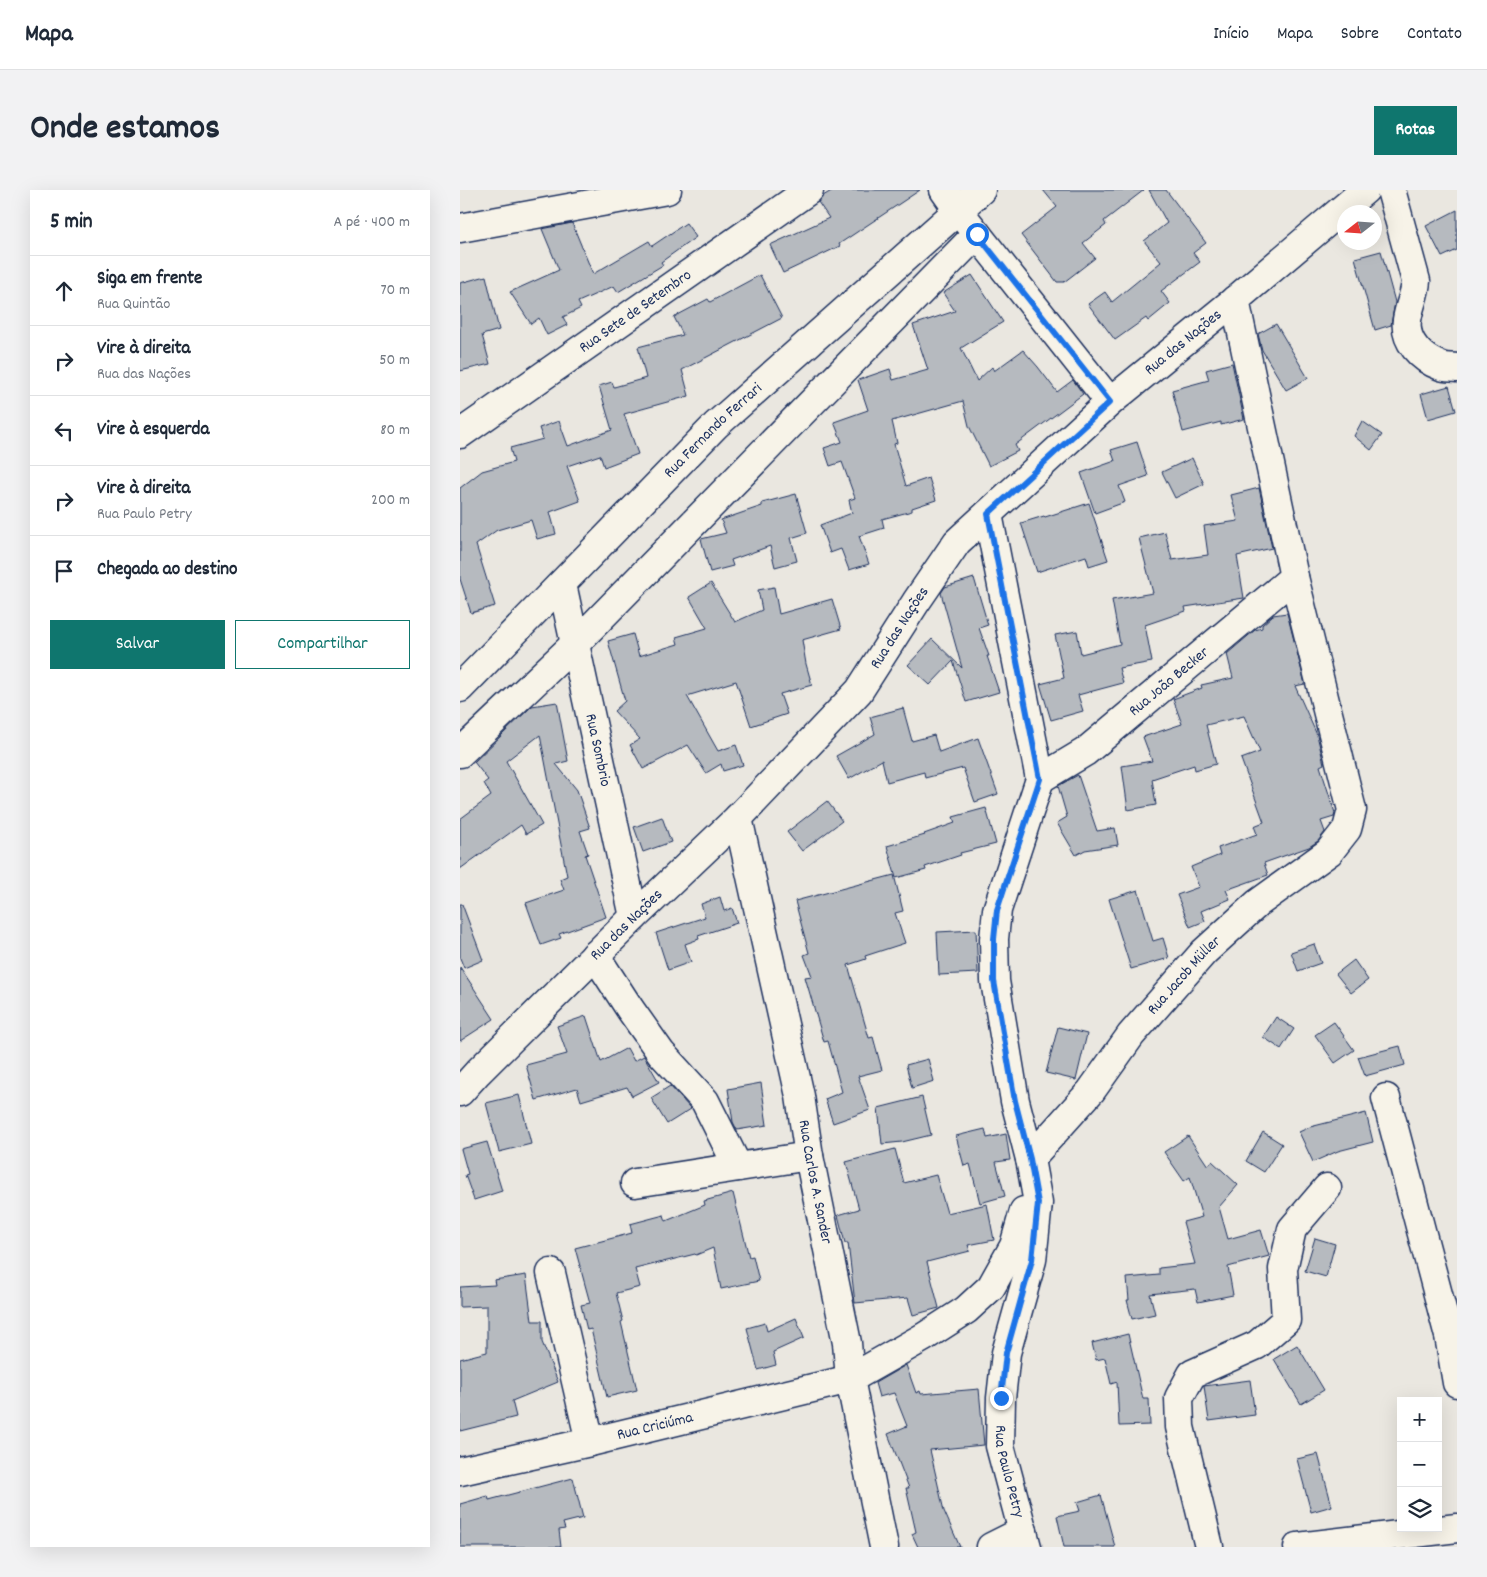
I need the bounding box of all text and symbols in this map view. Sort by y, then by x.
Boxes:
text: Mapa [25,18,73,52]
text: Início [1213,22,1249,47]
text: Mapa [1277,22,1313,47]
text: Sobre [1341,22,1379,47]
text: Contato [1407,22,1462,47]
text: Onde estamos [30,105,220,155]
button: Rotas [1374,106,1457,155]
north arrow [1337,205,1382,250]
text: 5 min [50,208,93,238]
text: A pé · 400 m [334,211,410,234]
route start [966,223,989,246]
street label: Rua Sete de Setembro [574,264,696,359]
text: Siga em frente [97,266,202,293]
icon: ahead [50,277,78,305]
text: 70 m [380,279,410,302]
text: Rua Quintão [97,293,170,316]
street label: Rua das Nações [1139,303,1227,381]
text: Vire à direita [97,336,190,363]
icon: right [50,347,78,375]
text: 50 m [379,349,410,372]
text: Rua das Nações [97,363,191,386]
street label: Rua Fernando Ferrari [659,378,767,484]
icon: left [50,417,78,445]
text: Vire à esquerda [97,417,209,444]
text: 80 m [380,419,410,442]
text: Vire à direita [97,476,190,503]
icon: right [50,487,78,515]
text: 200 m [371,489,410,512]
text: Rua Paulo Petry [97,503,192,526]
icon: arrive [50,557,78,585]
text: Chegada ao destino [97,557,238,584]
street label: Rua das Nações [864,582,935,674]
button: Salvar [50,620,225,669]
button: Compartilhar [235,620,410,669]
street label: Rua João Becker [1124,641,1214,722]
street label: Rua Sombrio [579,712,617,789]
street label: Rua das Nações [585,884,668,966]
street label: Rua Jacob Müller [1142,930,1226,1020]
street label: Rua Carlos A. Sander [792,1118,838,1246]
route end [990,1387,1013,1410]
map controls [1397,1397,1442,1532]
button: + [1397,1397,1442,1442]
street label: Rua Criciúma [615,1406,696,1447]
street label: Rua Paulo Petry [988,1425,1030,1521]
button: − [1397,1442,1442,1487]
button: layers [1397,1487,1442,1532]

